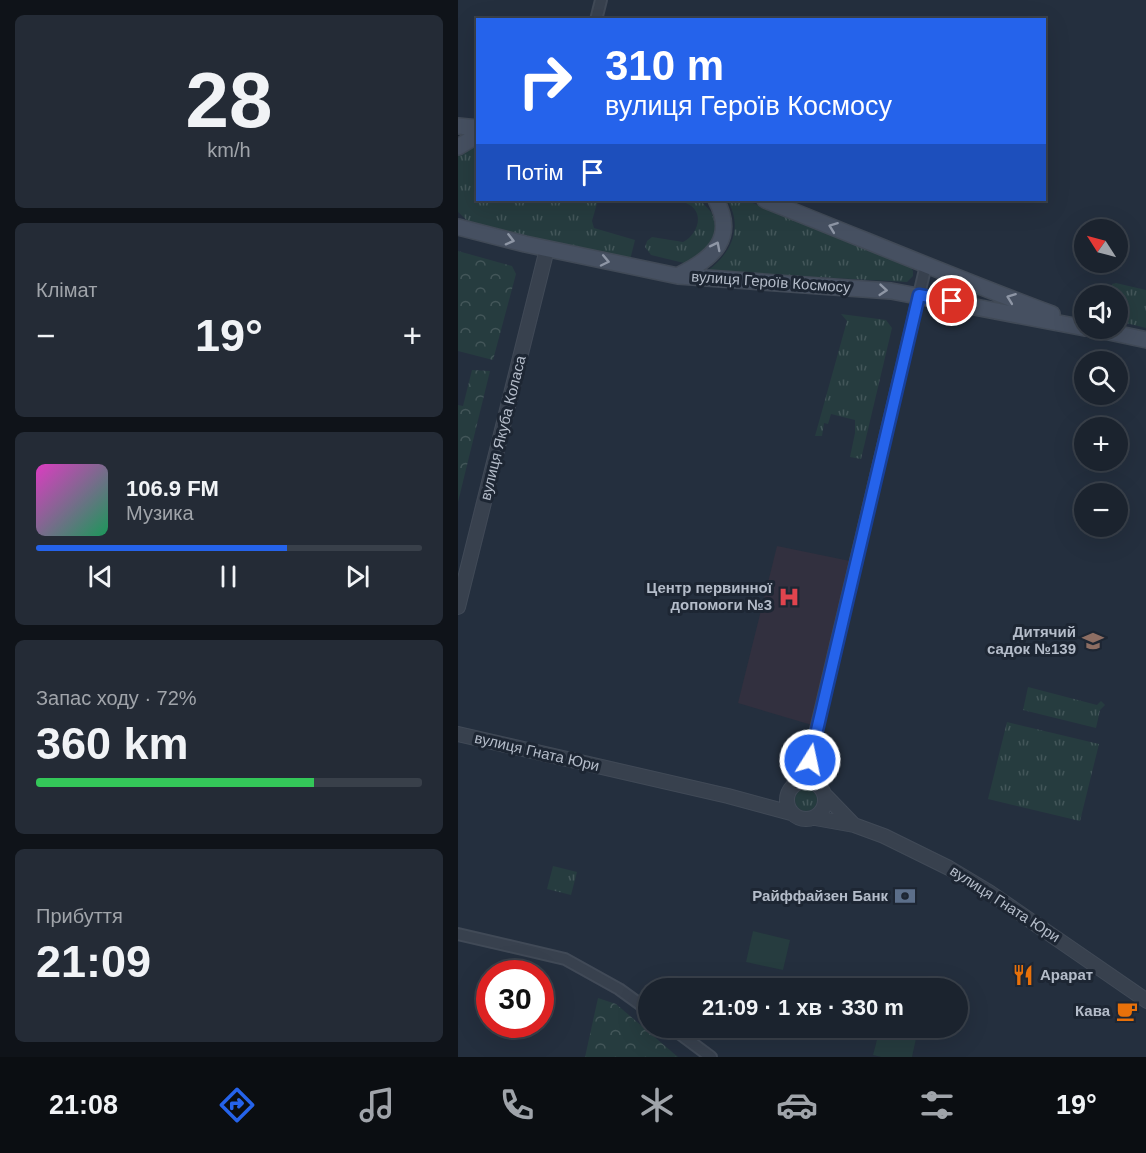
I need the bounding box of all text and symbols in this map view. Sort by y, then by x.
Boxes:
icon: right [506,42,584,120]
text: 310 m [605,42,724,89]
text: 28 [186,56,272,144]
text: вулиця Героїв Космосу [605,91,892,121]
text: km/h [207,139,251,161]
icon: arrive [576,156,609,189]
text: Потім [506,160,564,185]
north arrow [1074,219,1128,273]
map controls [1074,219,1128,537]
one-way arrow [828,221,839,234]
one-way arrow [505,233,515,246]
one-way arrow [709,241,721,252]
one-way arrow [600,254,610,267]
street label: вулиця Героїв Космосу [691,267,852,296]
pin [926,275,977,326]
text: Клімат [36,279,97,301]
one-way arrow [879,283,888,296]
icon: arrive [935,284,968,317]
button: sound [1074,285,1128,339]
one-way arrow [1006,293,1016,306]
text: 19° [195,310,263,361]
text: − [36,317,55,354]
text: + [403,317,422,354]
button: search [1074,351,1128,405]
street label: вулиця Якуба Коласа [476,353,529,502]
button: + [1074,417,1128,471]
text: 106.9 FM [126,476,219,501]
button: − [1074,483,1128,537]
text: Музика [126,502,194,524]
icon: previous [84,560,117,593]
icon: pause [212,560,245,593]
icon: next [341,560,374,593]
place label: Центр первинної допомоги №3 [646,579,773,613]
hospital icon: Центр первинної допомоги №3 [777,585,801,609]
place label: Дитячий садок №139 [987,623,1076,657]
school or university icon: Дитячий садок №139 [1081,629,1105,653]
text: Запас ходу · 72% [36,687,197,709]
text: 360 km [36,718,189,769]
position arrow [778,728,842,792]
street label: вулиця Гната Юри [473,729,601,774]
street label: вулиця Гната Юри [947,862,1063,945]
bank icon: Райффайзен Банк [893,884,917,908]
place label: Райффайзен Банк [752,887,888,904]
text: Прибуття [36,905,123,927]
text: 21:09 [36,936,151,987]
speed limit sign: 30 [476,960,554,1038]
restaurant icon: Арарат [1011,963,1035,987]
place label: Арарат [1040,966,1093,983]
text: 21:09 · 1 хв · 330 m [702,995,904,1020]
cafe icon: Кава [1115,999,1139,1023]
place label: Кава [1075,1002,1111,1019]
icon: directions [216,1084,258,1126]
icon: music [356,1084,398,1126]
icon: phone [496,1084,538,1126]
icon: climate [636,1084,678,1126]
icon: car [776,1084,818,1126]
icon: filters [916,1084,958,1126]
text: 21:08 [49,1090,118,1120]
text: 19° [1056,1090,1097,1120]

